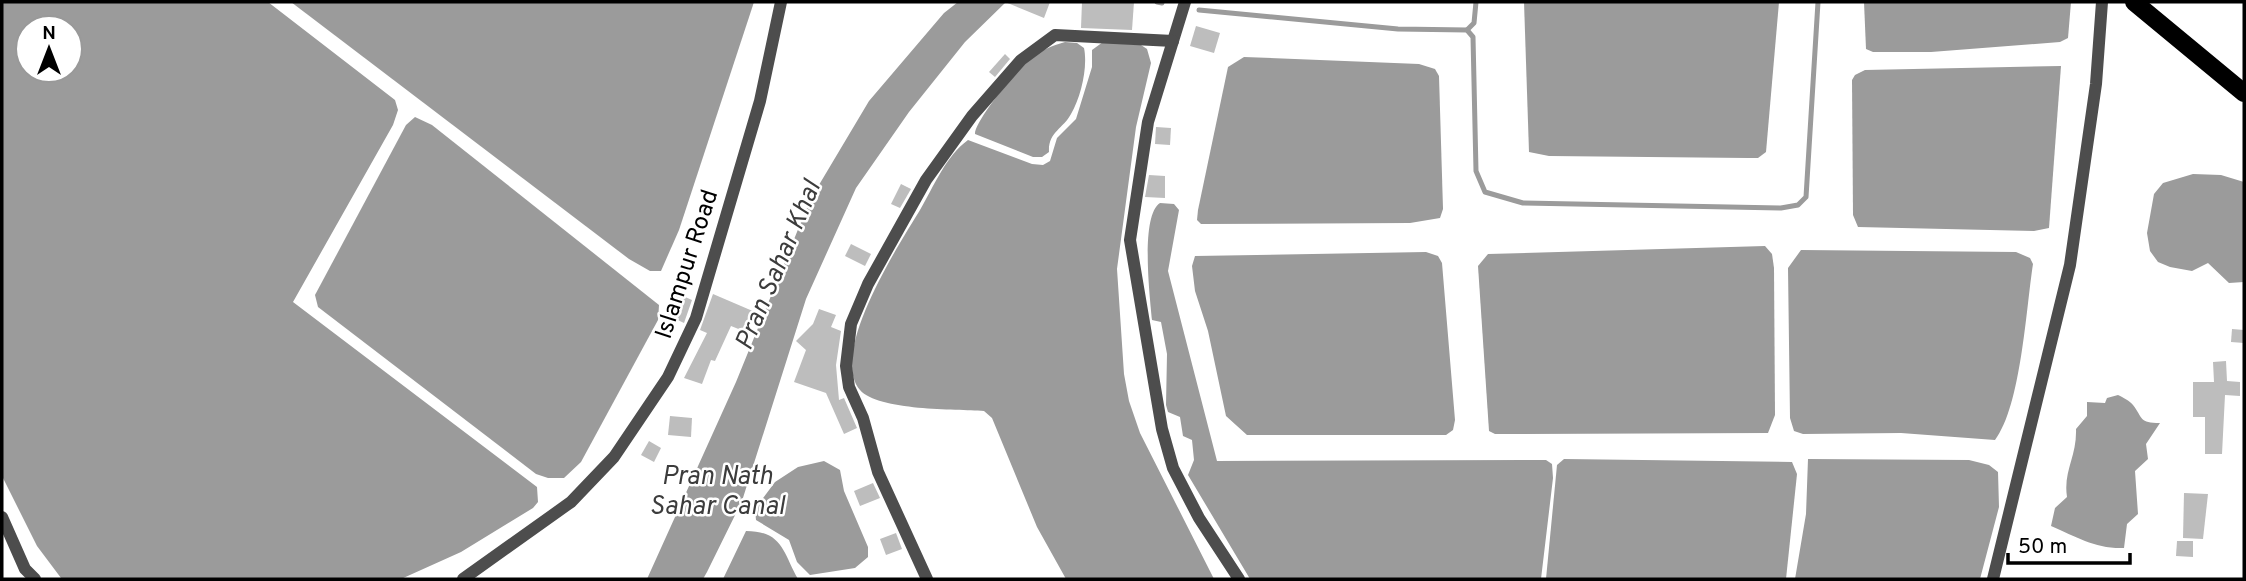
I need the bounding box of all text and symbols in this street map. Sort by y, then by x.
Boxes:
north arrow [14,14,84,84]
text: N [42,22,56,46]
water label: Pran Sahar Khal [729,175,830,356]
street label: Islampur Road [650,186,726,343]
water label: Pran Nath Sahar Canal [649,461,786,524]
scale bar [2008,522,2130,566]
text: 50 m [2018,534,2067,561]

